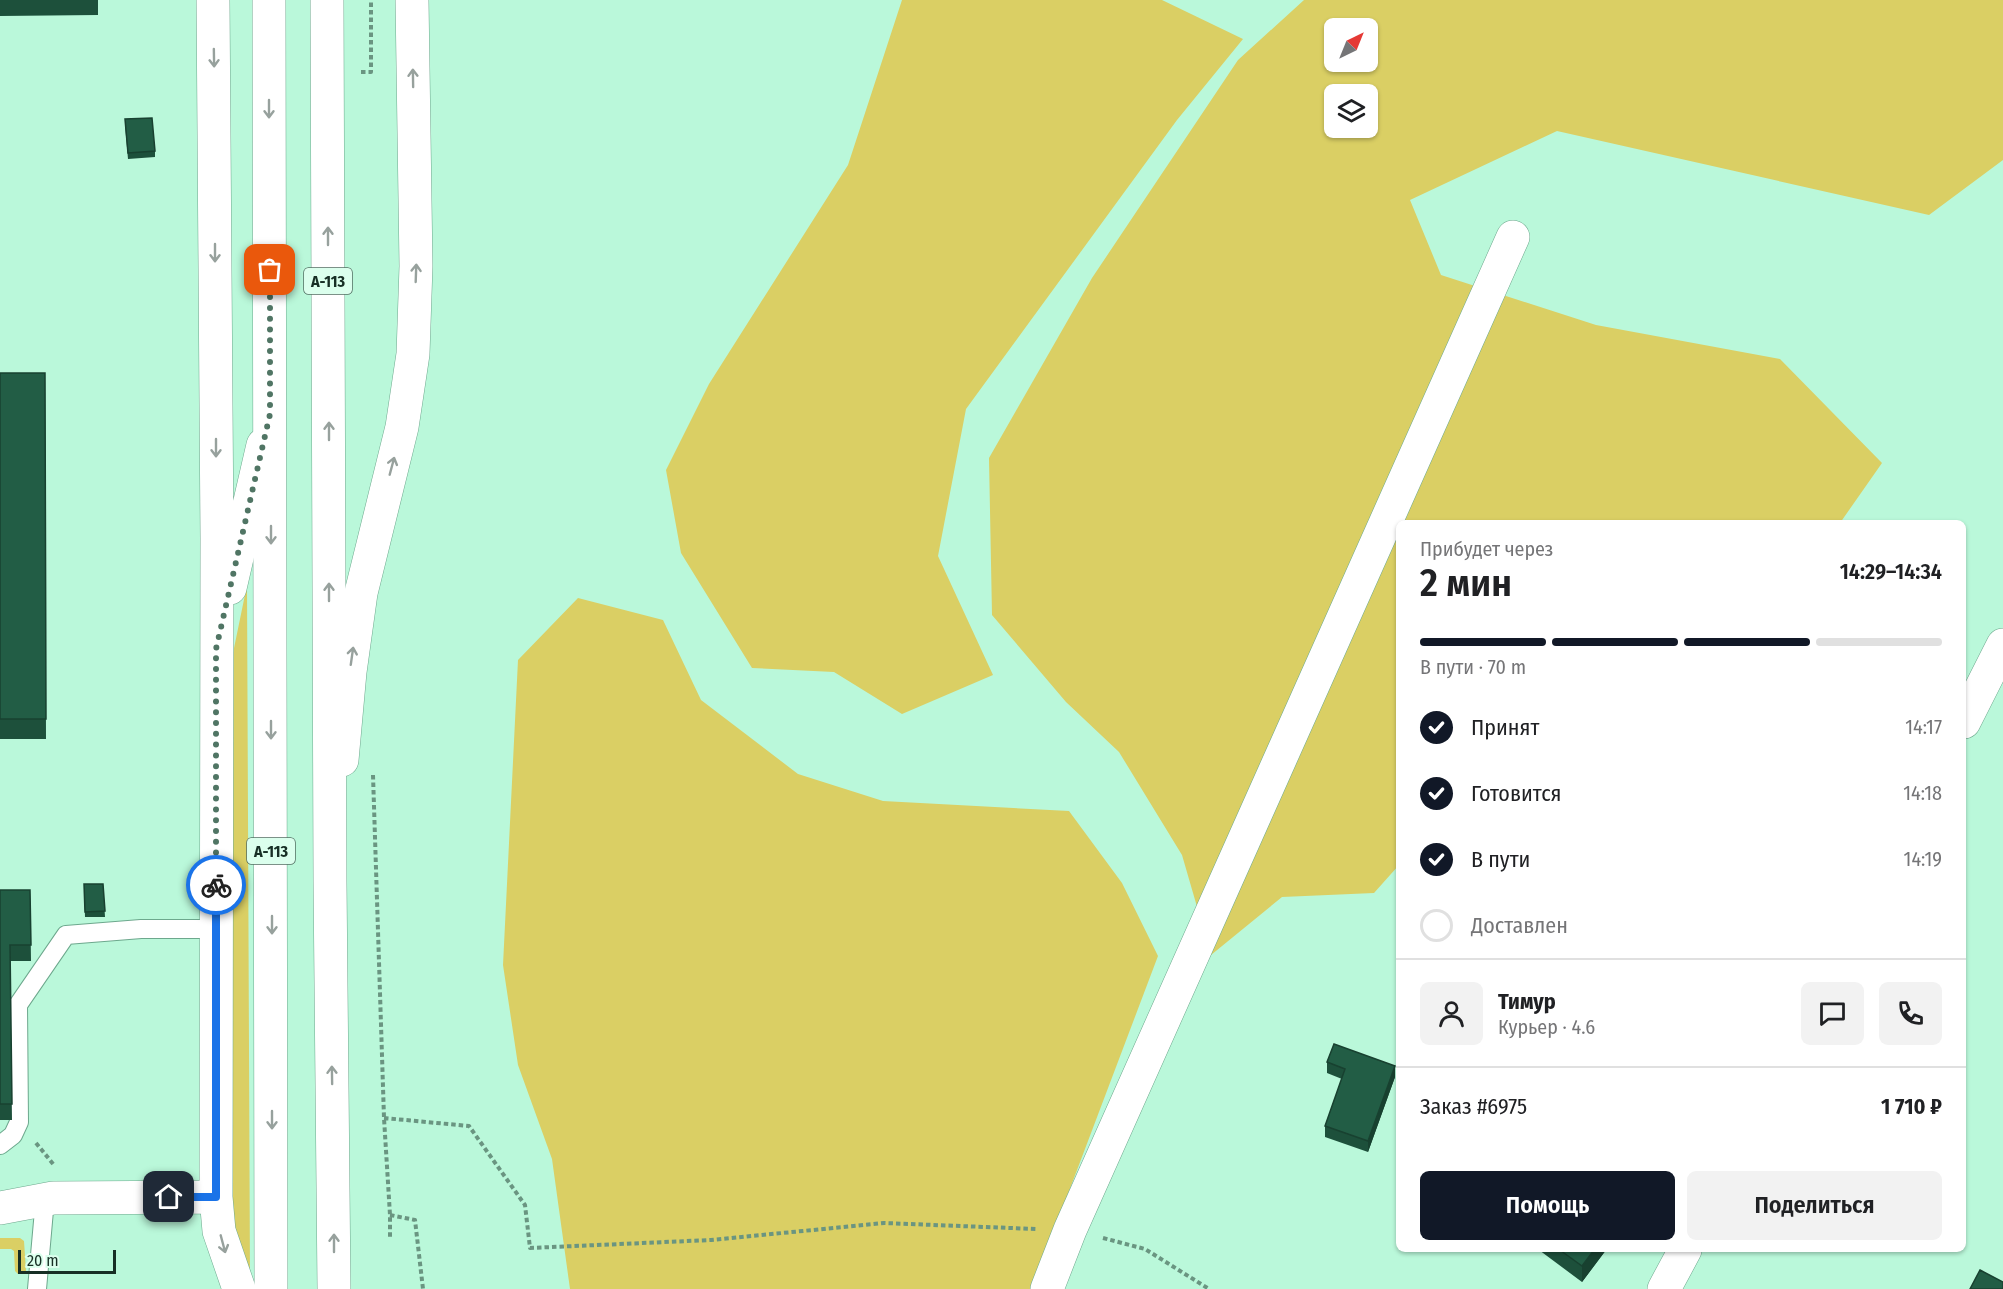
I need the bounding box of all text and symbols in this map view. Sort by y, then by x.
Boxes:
north arrow [1324,18,1378,72]
map controls [1324,18,1378,138]
one-way arrow [208,48,220,68]
one-way arrow [407,68,419,88]
button: layers [1324,84,1378,138]
one-way arrow [263,98,275,118]
one-way arrow [322,227,334,247]
one-way arrow [209,243,221,263]
pin [244,244,295,295]
icon: bag [253,253,286,286]
one-way arrow [410,263,422,283]
road number: А-113 [304,268,352,294]
one-way arrow [323,422,335,442]
one-way arrow [211,438,222,458]
one-way arrow [387,457,399,476]
one-way arrow [265,525,277,545]
text: Прибудет через [1420,537,1553,561]
text: 14:29–14:34 [1840,558,1942,585]
text: 2 мин [1420,560,1512,606]
one-way arrow [323,583,335,603]
one-way arrow [347,647,358,667]
text: В пути · 70 m [1420,655,1526,679]
icon: check [1420,711,1453,744]
text: Принят [1471,714,1539,741]
text: 14:17 [1905,715,1942,739]
one-way arrow [265,720,277,740]
icon: check [1420,777,1453,810]
text: Готовится [1471,780,1562,807]
text: 14:18 [1903,781,1942,805]
road number: А-113 [247,838,295,864]
icon: check [1420,843,1453,876]
text: В пути [1471,846,1530,873]
text: 14:19 [1904,847,1942,871]
courier [186,855,246,915]
icon: bike [200,869,233,902]
text: Доставлен [1471,912,1568,939]
one-way arrow [266,915,278,935]
button: person [1420,982,1483,1045]
button: chat [1801,982,1864,1045]
button: phone [1879,982,1942,1045]
text: Тимур [1498,988,1556,1015]
text: Курьер · 4.6 [1498,1015,1595,1039]
one-way arrow [326,1066,338,1086]
text: Заказ #6975 [1420,1093,1527,1120]
text: 1 710 ₽ [1881,1093,1942,1120]
one-way arrow [266,1110,278,1130]
pin [143,1171,194,1222]
button: Помощь [1420,1171,1675,1240]
button: Поделиться [1687,1171,1942,1240]
icon: home [152,1180,185,1213]
one-way arrow [328,1233,340,1253]
one-way arrow [218,1234,229,1253]
scale bar [18,1247,116,1274]
text: 20 m [27,1251,58,1270]

